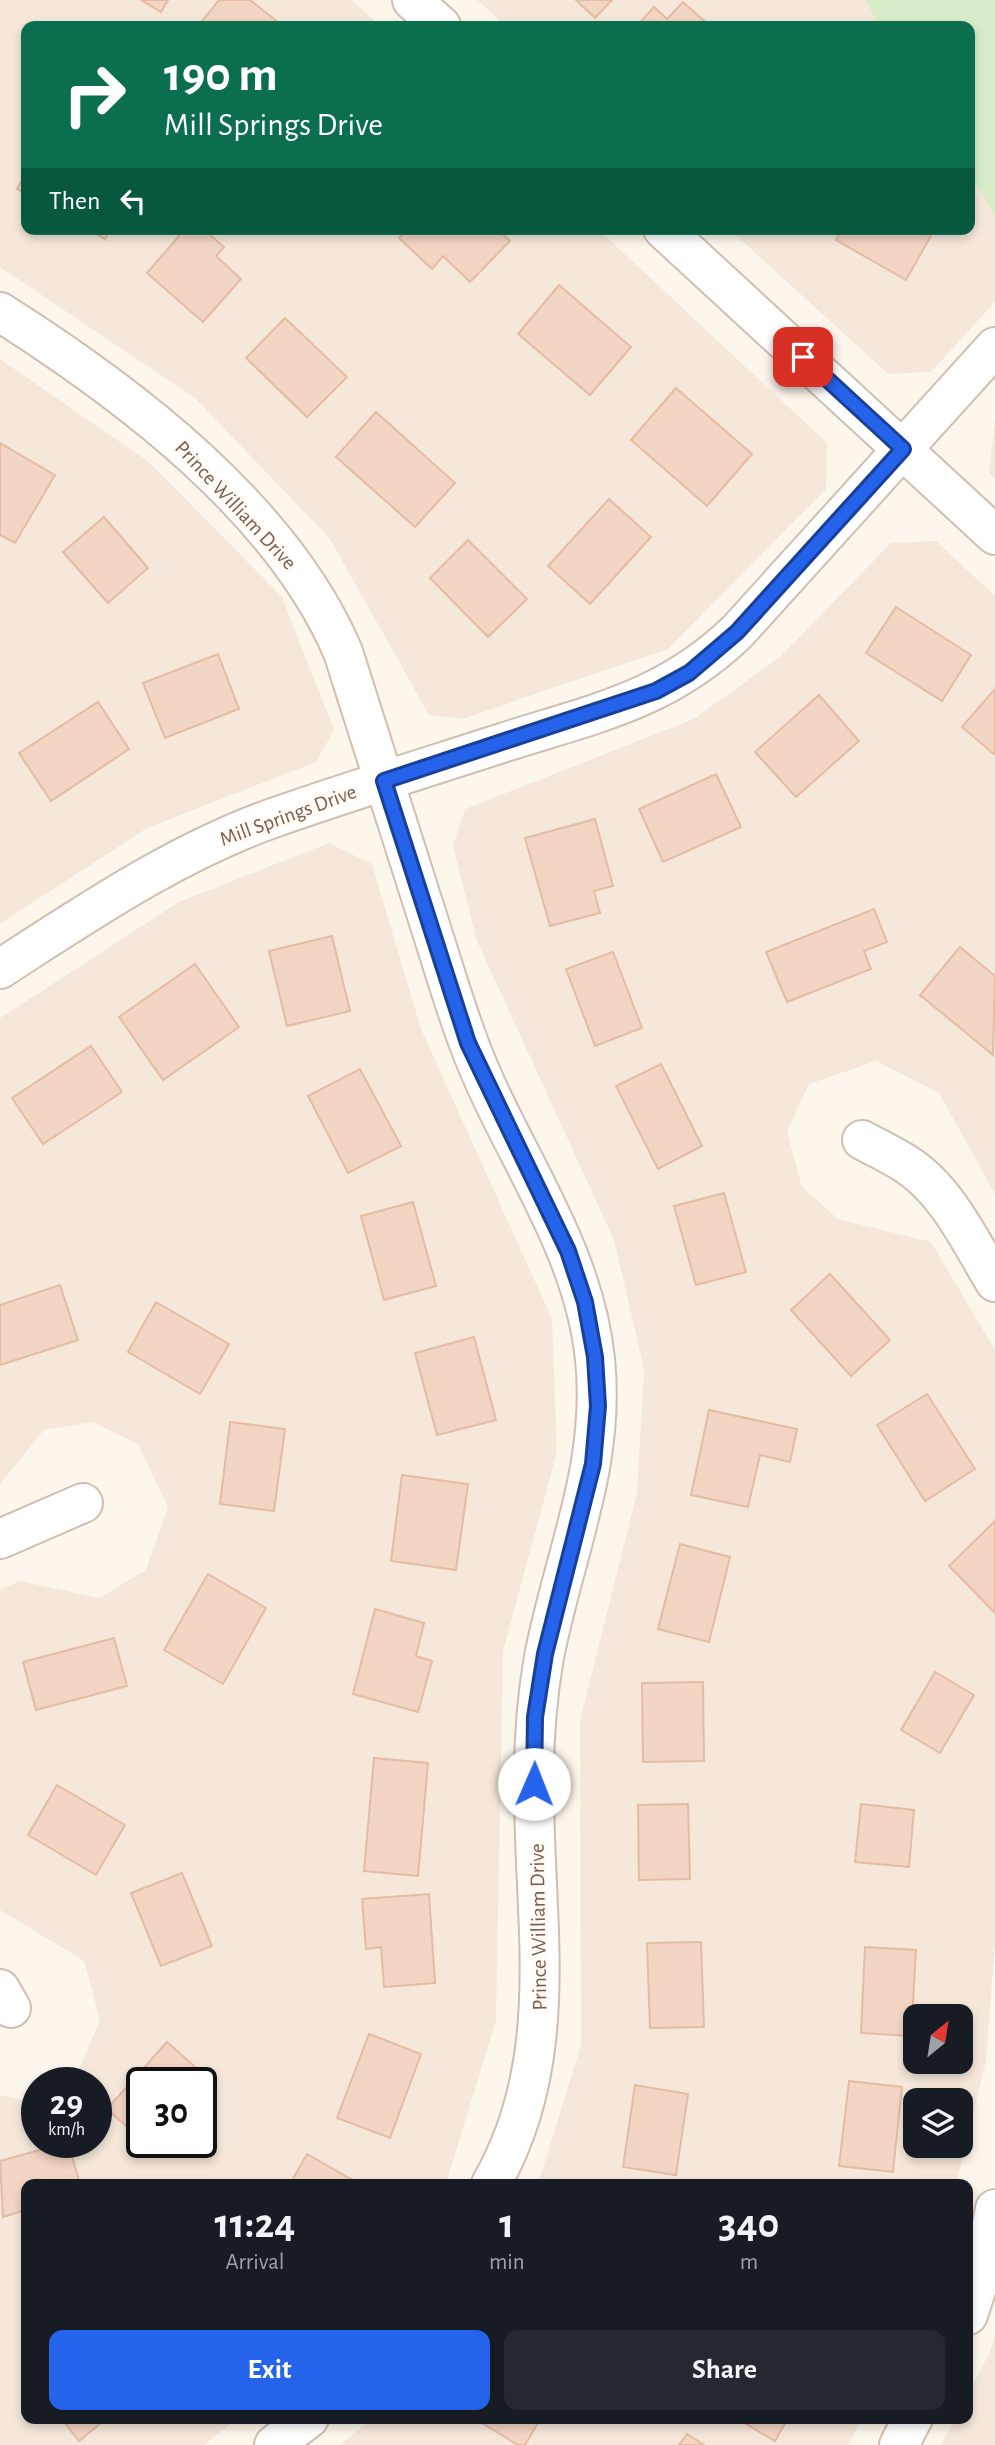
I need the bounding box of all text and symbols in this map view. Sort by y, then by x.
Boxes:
icon: right [49,49,140,140]
text: 190 m [164,51,278,100]
text: Mill Springs Drive [164,109,383,141]
icon: left [114,182,152,220]
text: Then [49,188,100,214]
pin [773,327,833,387]
icon: arrive [784,338,822,376]
street label: Prince William Drive [171,437,300,574]
street label: Mill Springs Drive [217,781,359,850]
position arrow [497,1747,571,1821]
street label: Prince William Drive [527,1843,550,2011]
north arrow [903,2004,973,2074]
map controls [903,2004,973,2158]
speed limit sign: 30 [126,2067,217,2158]
text: 29 [50,2086,83,2121]
button: layers [903,2088,973,2158]
text: km/h [48,2121,85,2139]
text: 11:24 [215,2203,295,2245]
text: 1 [499,2203,514,2245]
text: 340 [718,2203,779,2245]
text: Arrival [225,2251,285,2274]
text: min [489,2251,525,2274]
text: m [740,2251,758,2274]
button: Exit [49,2330,490,2410]
button: Share [504,2330,945,2410]

